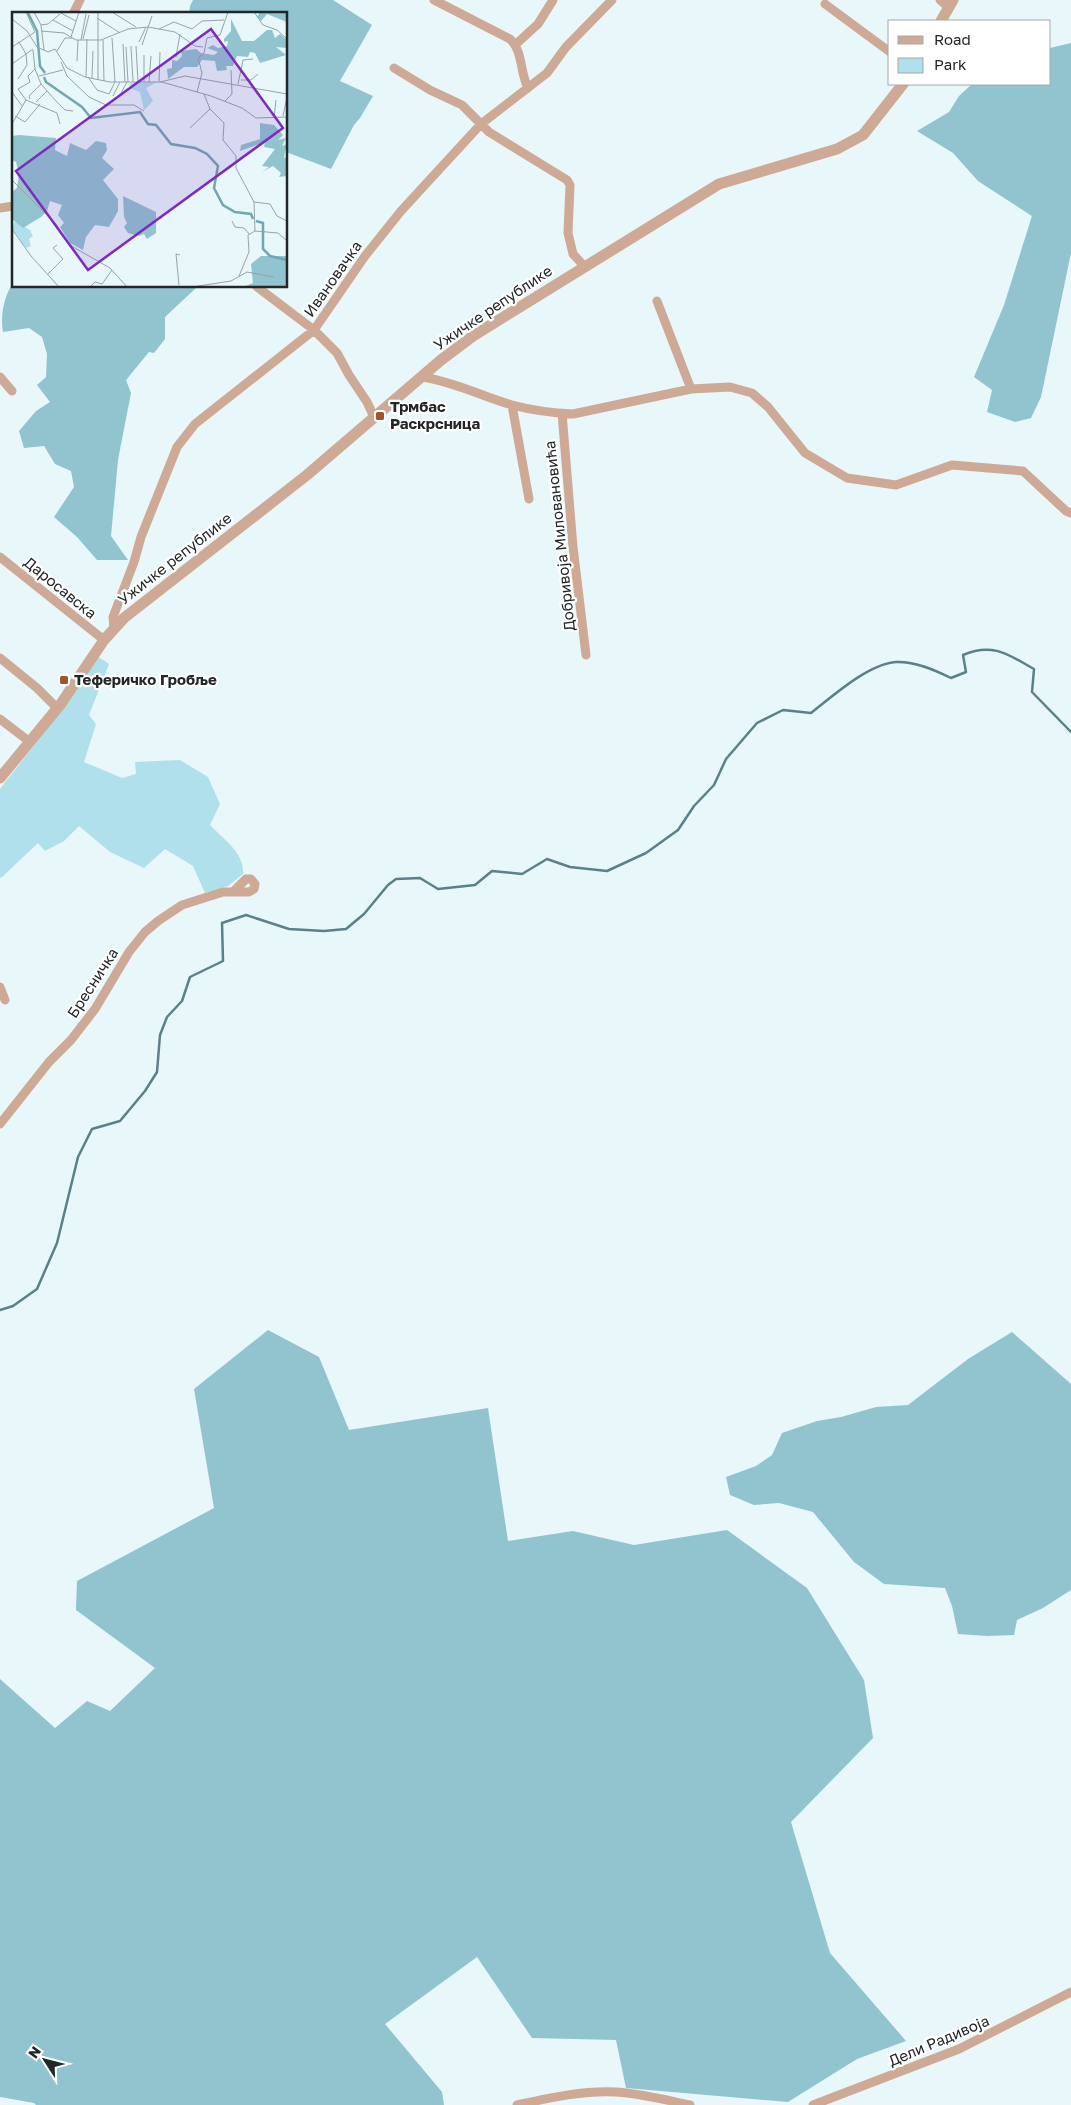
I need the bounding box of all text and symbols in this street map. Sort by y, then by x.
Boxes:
inset map [12,12,288,288]
legend [888,20,1051,85]
text: Road [934,30,971,48]
text: Park [934,55,967,73]
street label: Ивановачка [299,237,365,320]
street label: Ужичке републике [430,261,555,354]
place label: Трмбас Раскрсница [390,397,481,432]
marker: Трмбас Раскрсница [374,410,386,422]
street label: Добривоја Миловановића [540,440,578,632]
street label: Ужичке републике [114,508,235,608]
street label: Даросавска [21,553,100,622]
place label: Теферичко Гробље [74,670,217,688]
marker: Теферичко Гробље [58,674,70,686]
street label: Бресничка [63,944,121,1021]
street label: Дели Радивоја [886,2011,992,2069]
north arrow [20,2035,70,2085]
text: N [24,2043,44,2061]

